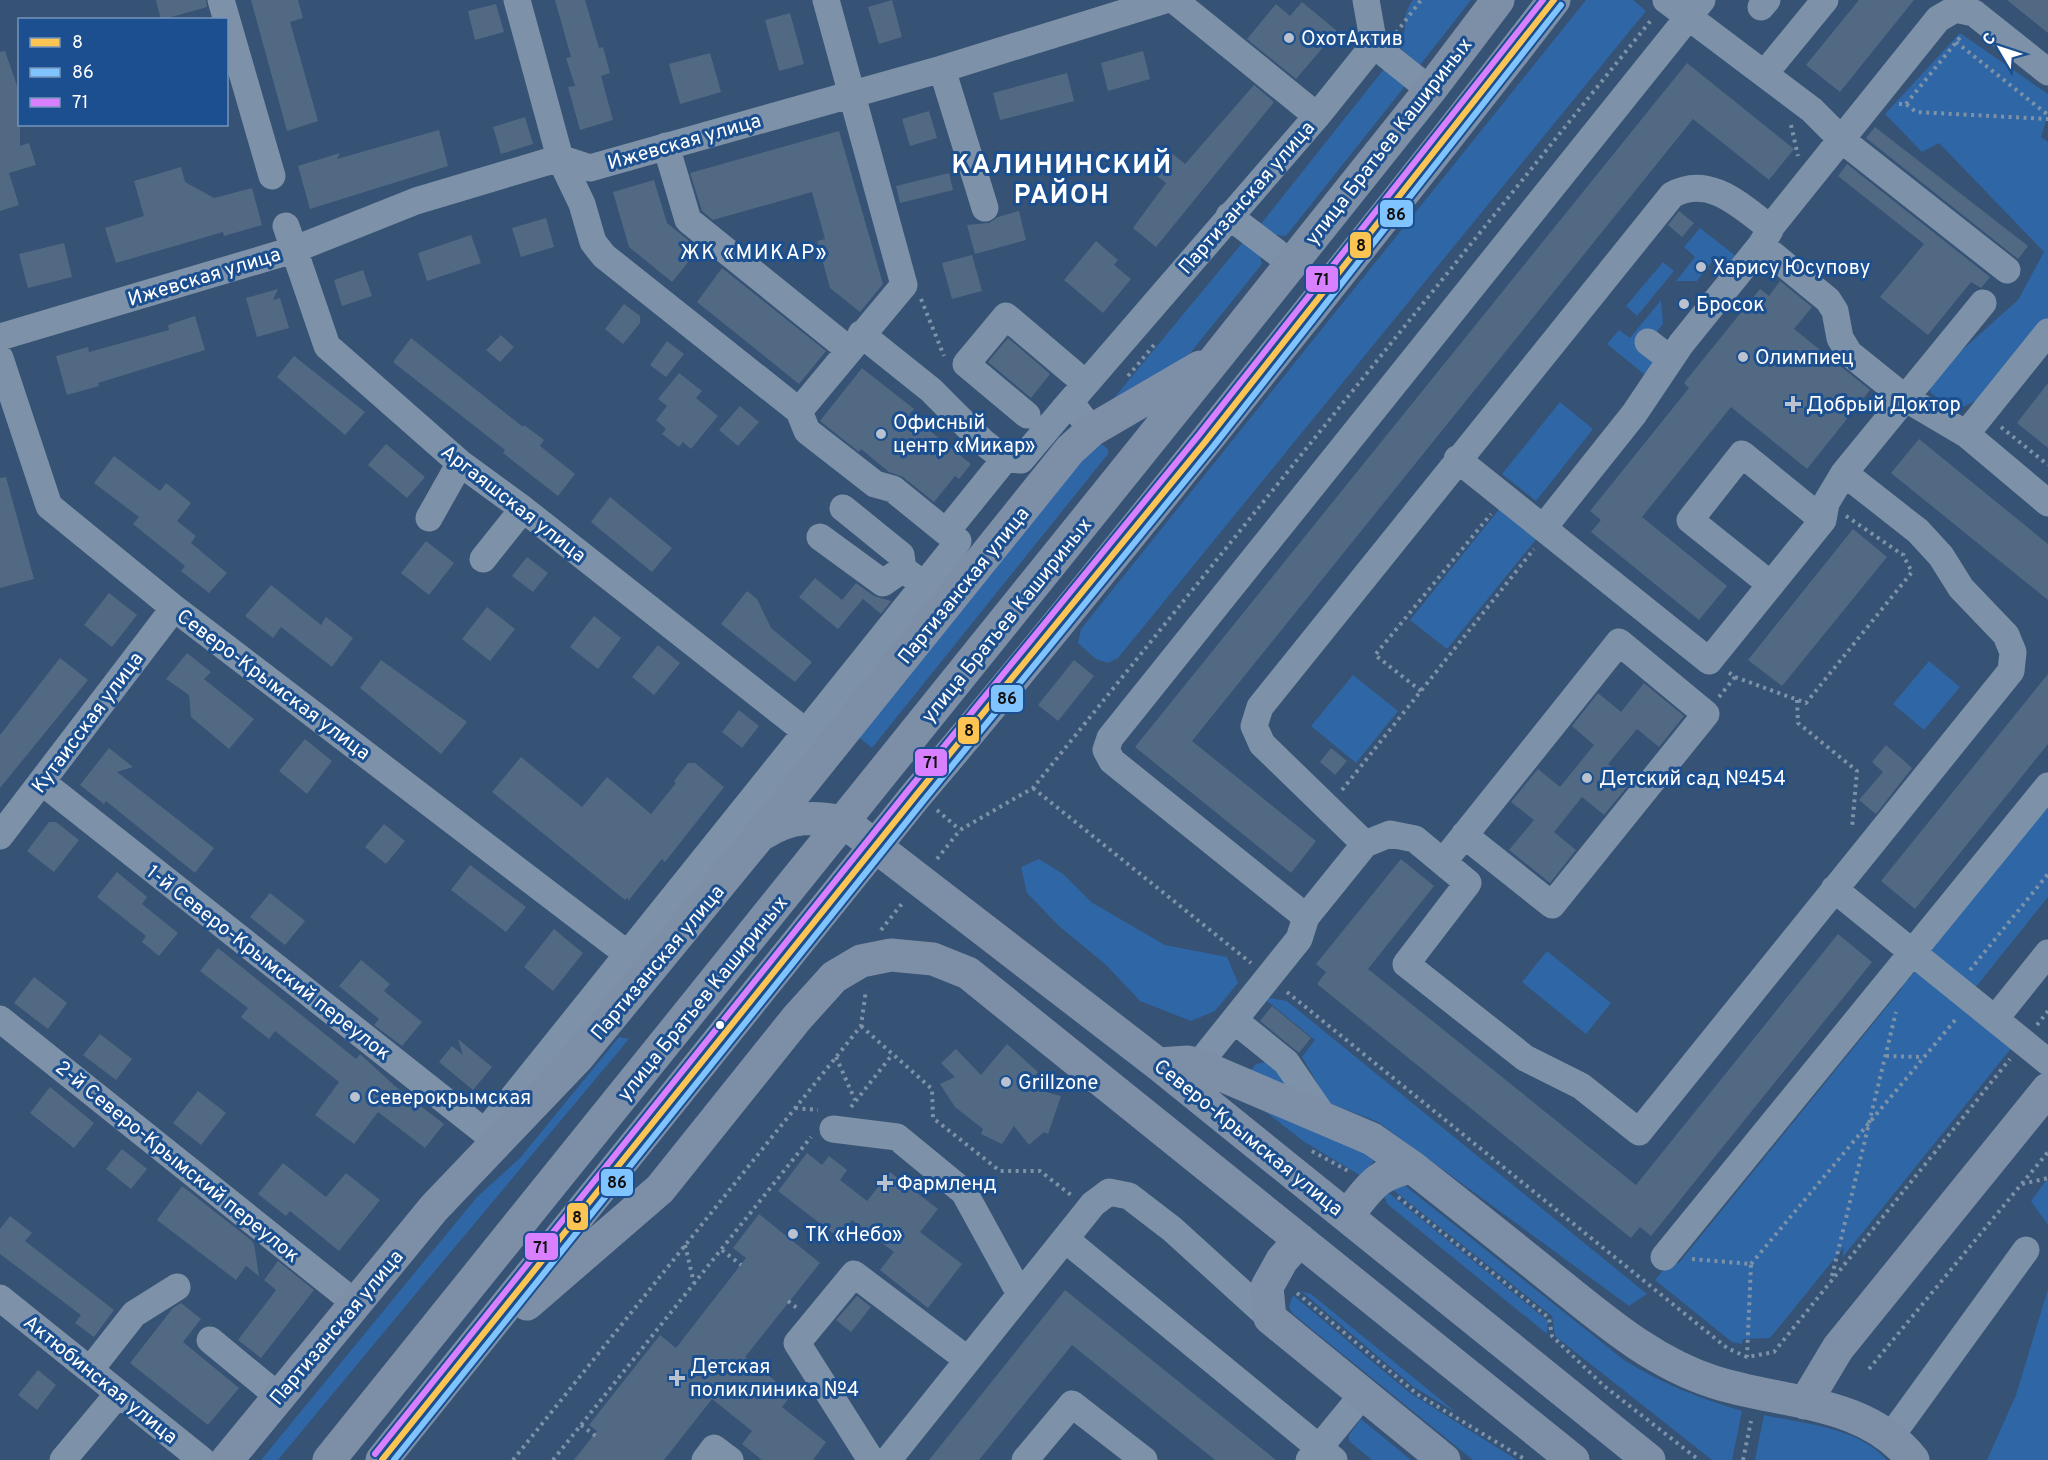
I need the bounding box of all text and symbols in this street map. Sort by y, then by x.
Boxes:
legend [18,18,228,126]
north arrow [1970,18,2030,78]
place label: ОхотАктив [1301,27,1403,53]
text: С [1979,30,2001,50]
marker: ОхотАктив [1282,31,1296,45]
text: 8 [72,32,83,55]
street label: улица Братьев Кашириных [1300,33,1479,251]
text: 86 [72,62,94,85]
text: 71 [72,92,88,115]
street label: Ижевская улица [605,109,764,177]
street label: Партизанская улица [1174,116,1321,280]
district label: КАЛИНИНСКИЙ РАЙОН [951,148,1173,213]
line badge: 86 [1379,199,1414,228]
text: 86 [1386,206,1406,226]
line badge: 8 [1349,231,1372,259]
text: 8 [1356,237,1366,257]
district label: ЖК «МИКАР» [680,240,828,267]
street label: Ижевская улица [125,242,284,314]
place label: Харису Юсупову [1713,256,1870,282]
marker: Харису Юсупову [1694,260,1708,274]
line badge: 71 [1305,265,1339,293]
text: 71 [1314,271,1330,291]
place label: Бросок [1696,293,1765,319]
marker: Бросок [1677,297,1691,311]
place label: Олимпиец [1755,346,1854,372]
marker: Олимпиец [1736,350,1750,364]
place label: Добрый Доктор [1806,393,1961,419]
marker: Добрый Доктор [1784,395,1802,413]
place label: Офисный центр «Микар» [893,411,1035,460]
marker: Офисный центр «Микар» [874,427,888,441]
street label: Аргаяшская улица [435,440,591,569]
street label: Партизанская улица [893,502,1036,670]
street label: улица Братьев Кашириных [917,513,1099,729]
street label: Северо-Крымская улица [171,604,375,767]
street label: Кутаисская улица [27,647,150,799]
line badge: 86 [990,684,1024,713]
text: 86 [997,690,1017,710]
line badge: 8 [957,716,980,745]
text: 8 [964,722,974,742]
line badge: 71 [914,748,948,777]
text: 71 [923,754,939,774]
place label: Детский сад №454 [1599,767,1786,793]
marker: Детский сад №454 [1580,771,1594,785]
street label: 1-й Северо-Крымский переулок [140,860,395,1067]
street label: Партизанская улица [586,880,731,1046]
street label: улица Братьев Кашириных [613,891,795,1107]
unlabelled marker [714,1019,726,1031]
street label: Северо-Крымская улица [1148,1054,1348,1223]
street label: 2-й Северо-Крымский переулок [49,1056,304,1269]
place label: Grillzone [1018,1071,1098,1097]
marker: Grillzone [999,1075,1013,1089]
place label: Северокрымская [367,1086,531,1112]
marker: Северокрымская [348,1090,362,1104]
line badge: 86 [600,1168,634,1197]
place label: Фармленд [897,1172,997,1198]
text: 86 [607,1174,627,1194]
marker: Фармленд [878,1176,892,1190]
line badge: 8 [566,1202,589,1231]
text: 8 [572,1209,582,1229]
place label: ТК «Небо» [805,1223,903,1249]
marker: ТК «Небо» [786,1227,800,1241]
line badge: 71 [524,1232,559,1261]
text: 71 [533,1239,549,1259]
street label: Партизанская улица [265,1245,410,1411]
street label: Актюбинская улица [17,1310,182,1451]
place label: Детская поликлиника №4 [690,1355,859,1404]
marker: Детская поликлиника №4 [668,1369,686,1387]

